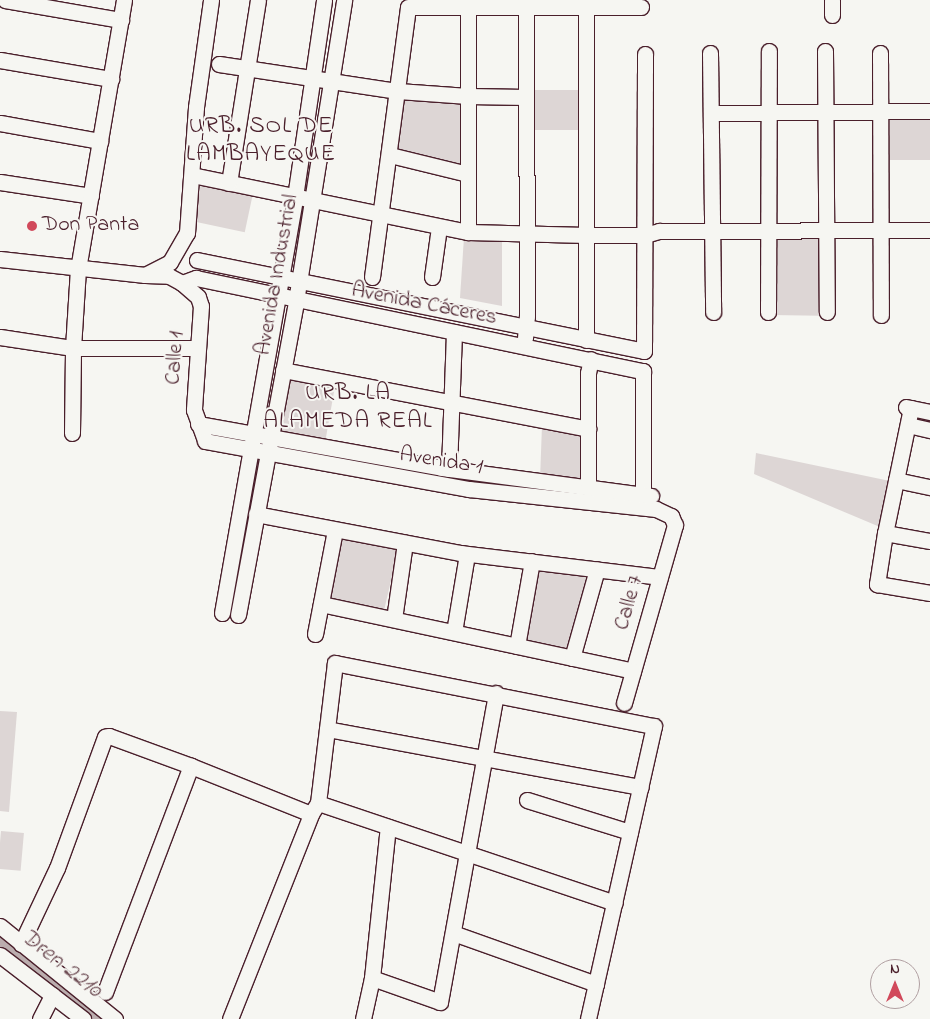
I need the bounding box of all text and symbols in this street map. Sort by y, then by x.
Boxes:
district label: URB. SOL DE LAMBAYEQUE [185,113,337,169]
street label: Avenida Industrial [251,192,305,358]
place label: Don Panta [42,213,139,239]
marker: Don Panta [26,220,38,232]
street label: Avenida Cáceres [349,278,499,332]
street label: Calle 1 [161,330,191,386]
district label: URB. LA ALAMEDA REAL [262,380,434,436]
street label: Avenida 1 [397,442,485,482]
street label: Calle 7 [610,573,650,633]
water label: Dren 2210 [15,923,107,1005]
north arrow [870,959,920,1009]
text: N [890,959,900,980]

